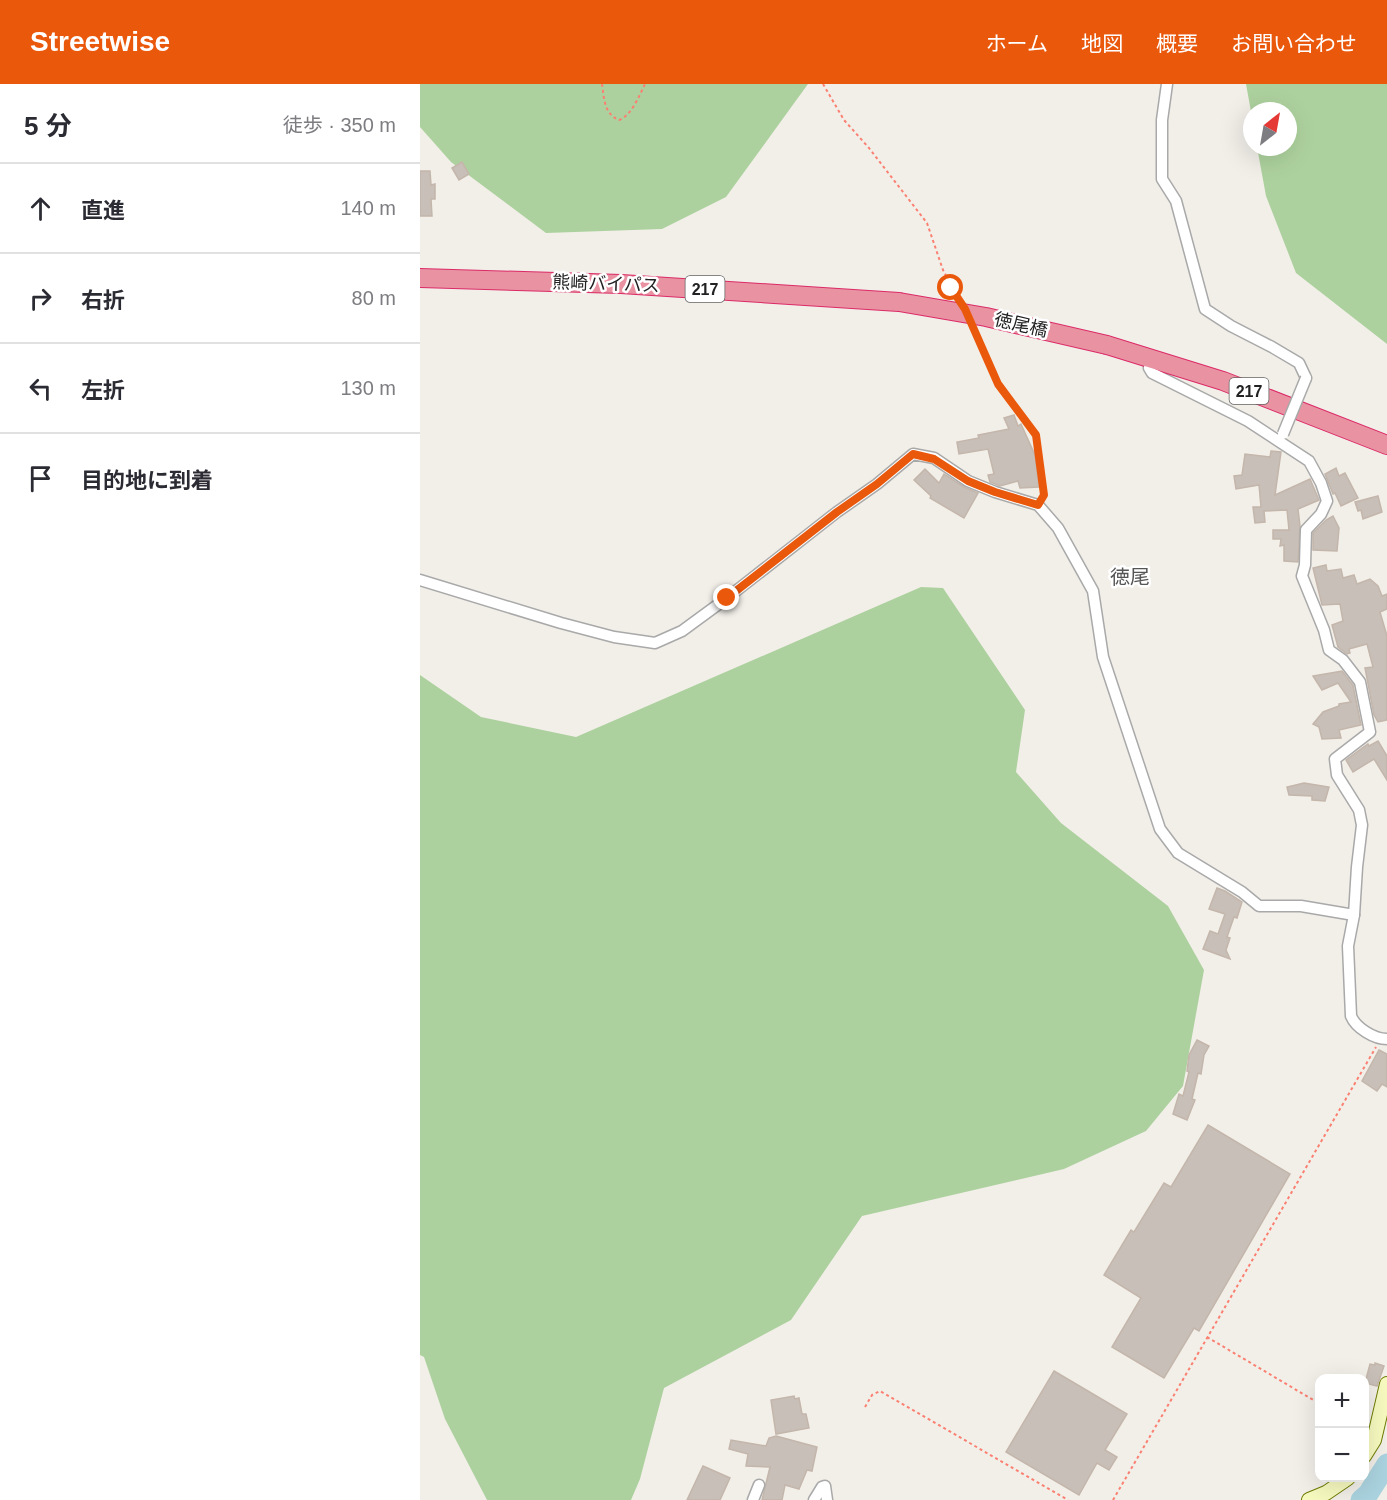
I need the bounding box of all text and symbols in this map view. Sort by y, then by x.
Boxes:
text: Streetwise [30,26,170,57]
text: ホーム [986,32,1048,55]
text: 地図 [1081,32,1123,55]
text: 概要 [1156,32,1198,55]
text: お問い合わせ [1231,32,1357,55]
north arrow [1243,102,1297,156]
text: 5 分 [24,111,72,141]
text: 徒歩 · 350 m [283,114,396,136]
icon: ahead [24,192,57,225]
text: 140 m [340,197,396,219]
text: 直進 [81,198,125,223]
street label: 熊崎バイパス [552,272,660,296]
route start [937,274,963,300]
road number: 217 [686,276,724,302]
icon: right [24,282,57,315]
text: 80 m [352,287,396,309]
text: 右折 [81,288,125,313]
street label: 徳尾橋 [992,309,1050,341]
icon: left [24,372,57,405]
text: 130 m [340,377,396,399]
text: 左折 [81,378,125,403]
road number: 217 [1230,378,1268,404]
icon: arrive [24,462,57,495]
text: 目的地に到着 [81,468,213,493]
district label: 徳尾 [1110,566,1150,588]
route end [713,584,739,610]
map controls [1315,1374,1369,1482]
button: + [1315,1374,1369,1428]
button: − [1315,1428,1369,1482]

